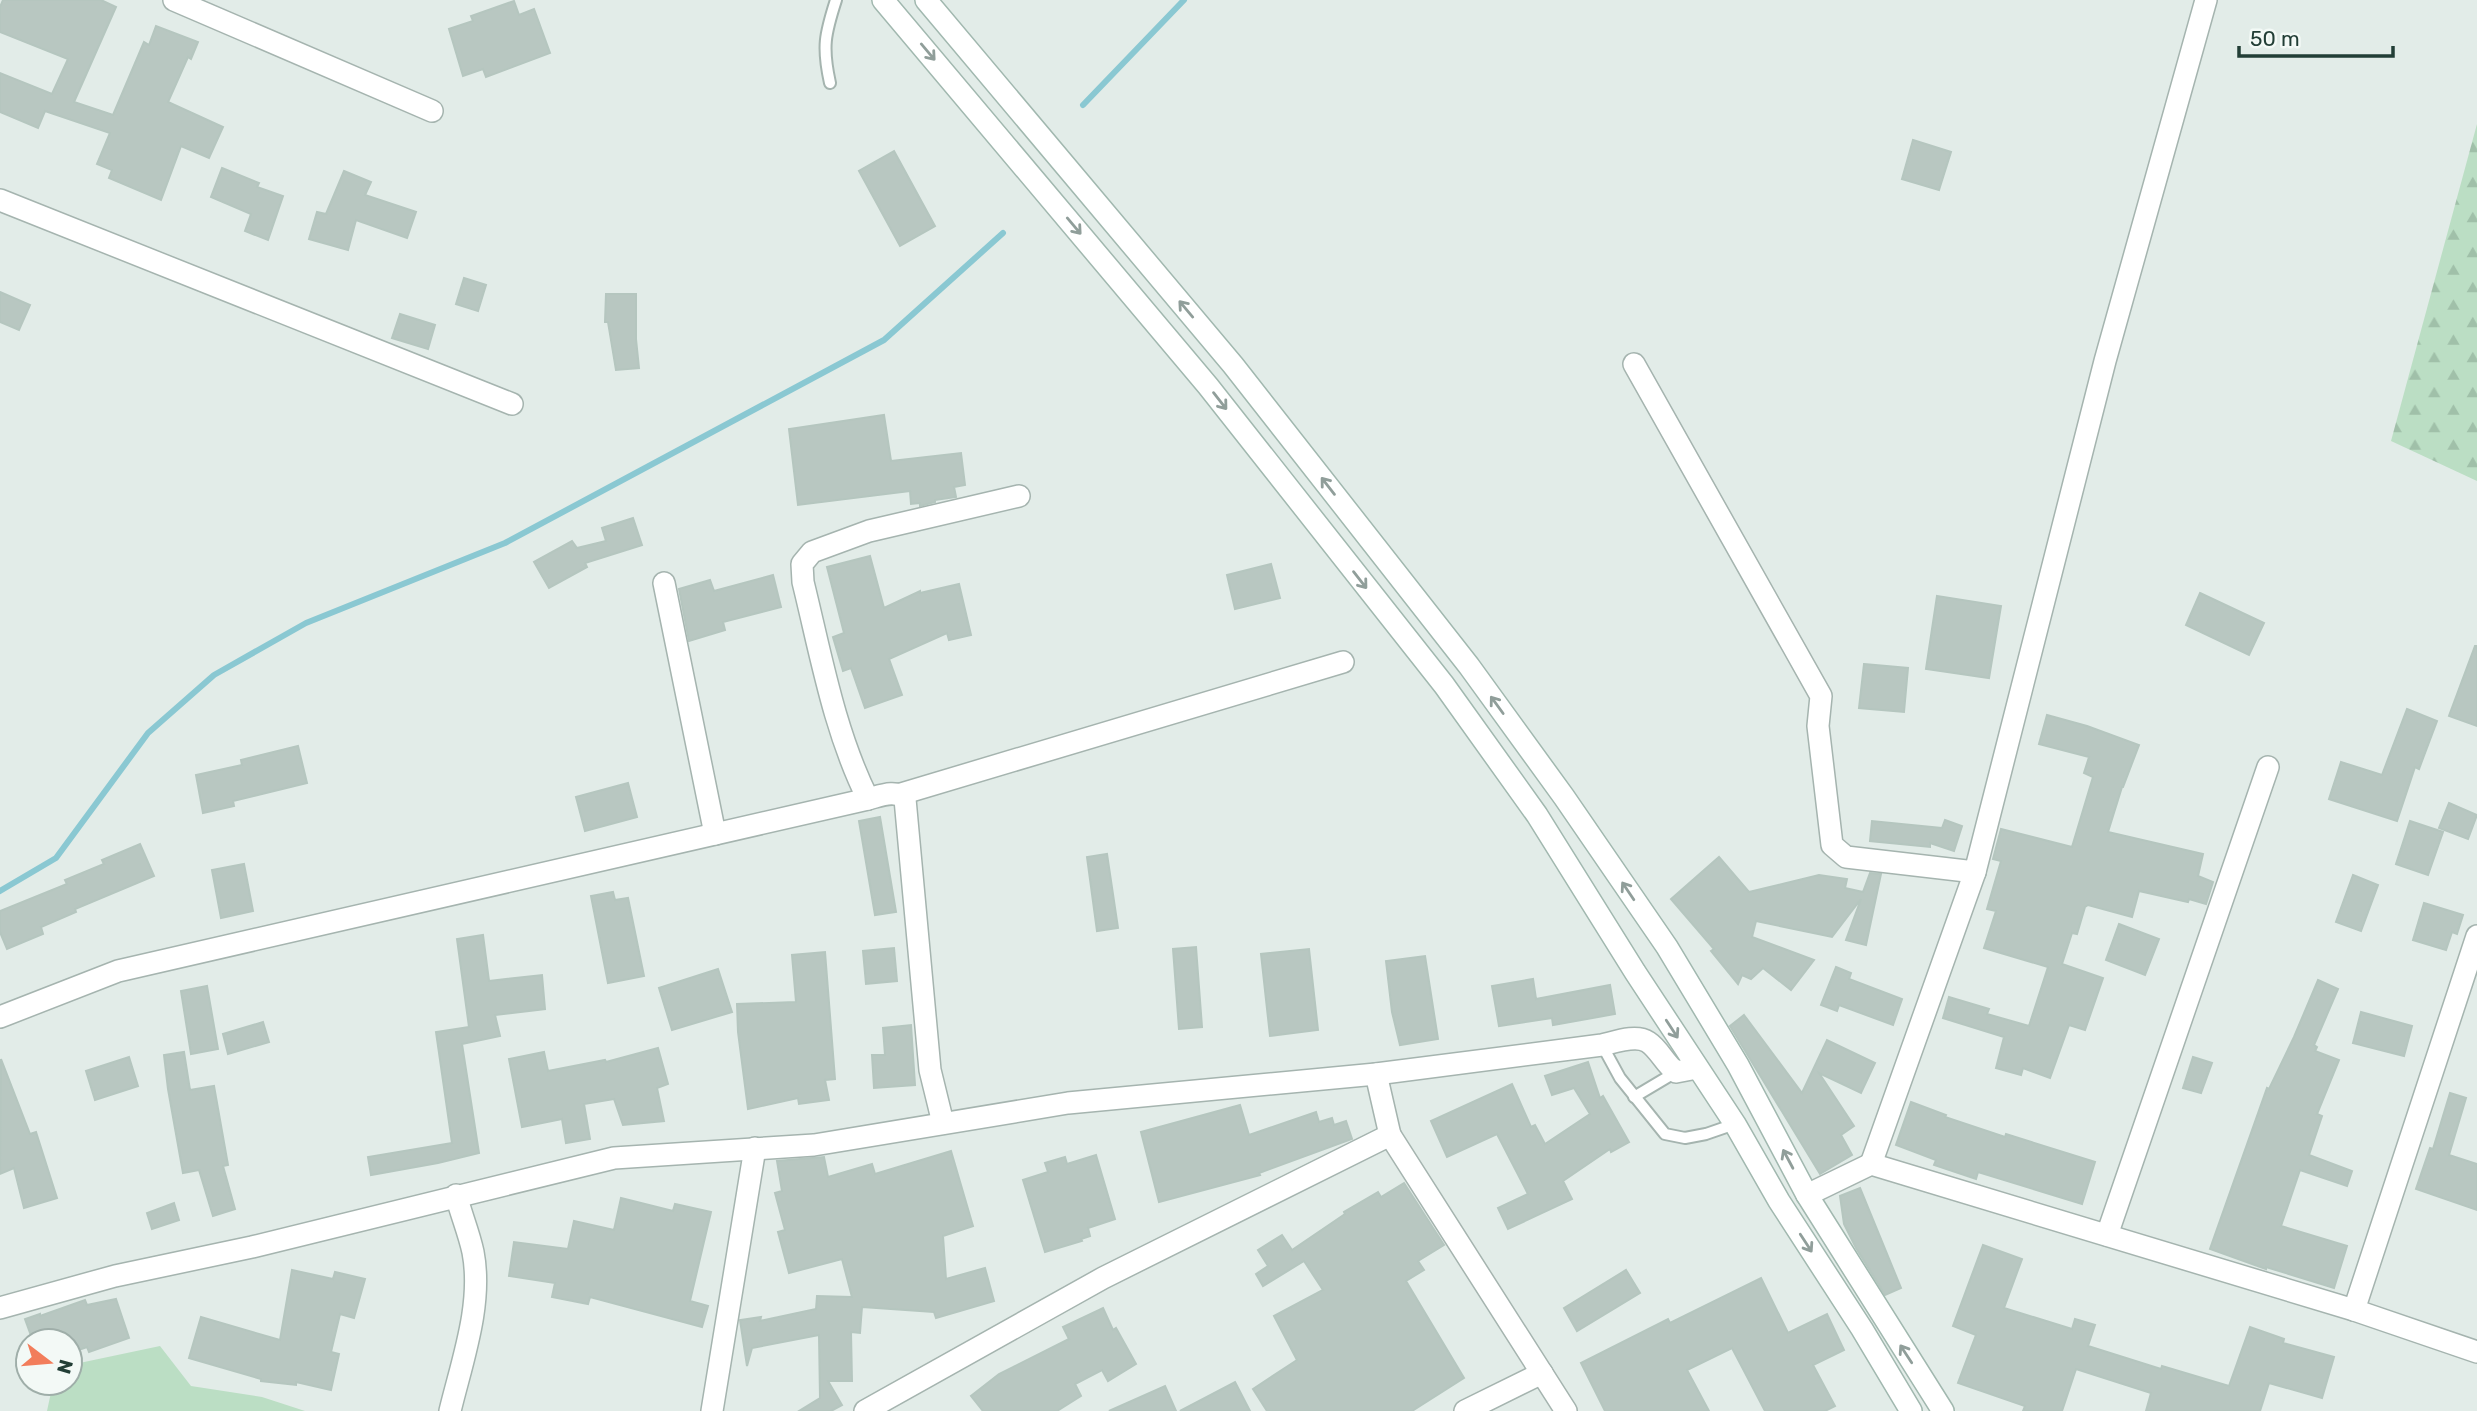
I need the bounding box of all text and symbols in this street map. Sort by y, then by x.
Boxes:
scale bar [2239,14,2393,58]
text: 50 m [2250,26,2300,51]
one-way arrow [920,42,936,60]
one-way arrow [1067,216,1082,234]
one-way arrow [1178,300,1193,318]
one-way arrow [1212,391,1227,410]
one-way arrow [1320,478,1336,496]
one-way arrow [1353,570,1368,588]
one-way arrow [1490,696,1505,715]
one-way arrow [1621,882,1635,901]
one-way arrow [1666,1019,1680,1039]
one-way arrow [1780,1150,1794,1170]
one-way arrow [1800,1232,1814,1252]
north arrow [14,1327,84,1397]
one-way arrow [1898,1344,1912,1364]
text: N [52,1357,78,1376]

